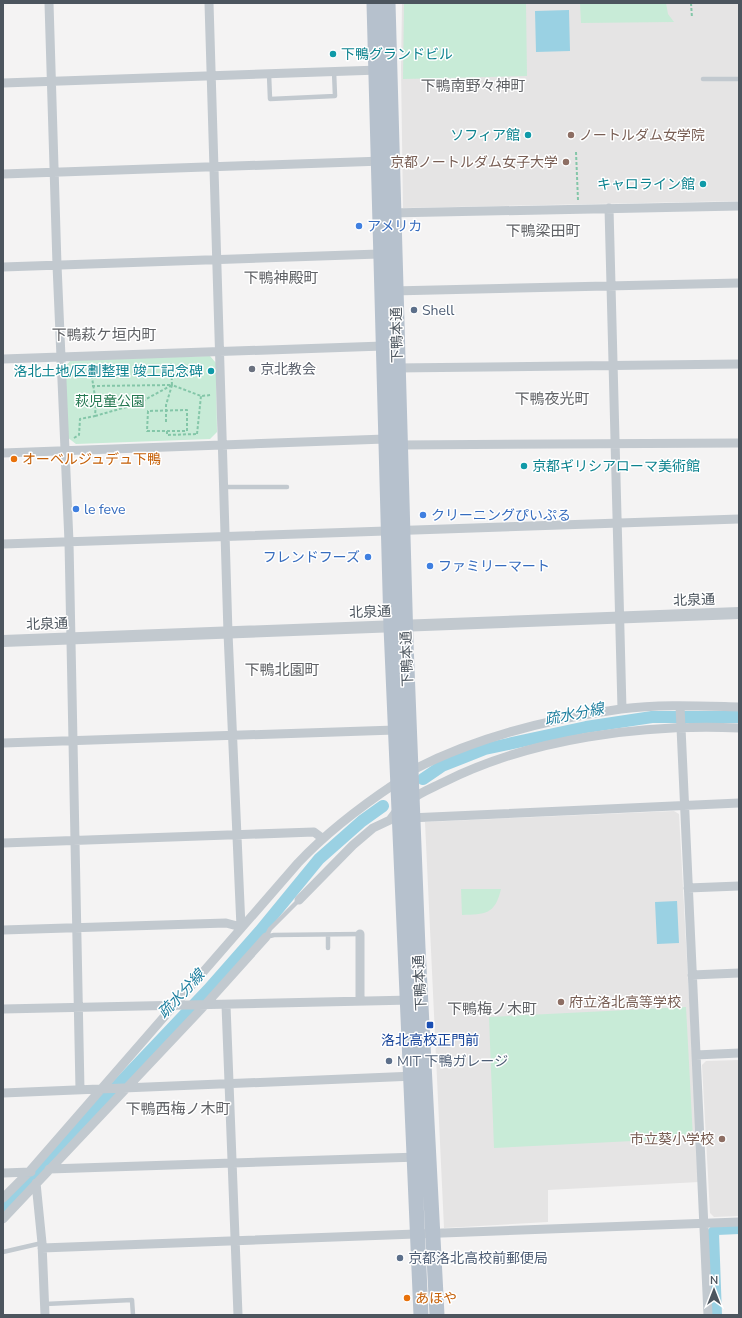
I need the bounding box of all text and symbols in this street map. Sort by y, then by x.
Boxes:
place label: 下鴨グランドビル [341,45,453,64]
marker: 下鴨グランドビル [328,49,338,59]
district label: 下鴨南野々神町 [420,76,526,96]
place label: ソフィア館 [450,126,520,145]
place label: ノートルダム女学院 [579,126,705,145]
marker: ソフィア館 [523,130,533,140]
marker: ノートルダム女学院 [566,130,576,140]
place label: 京都ノートルダム女子大学 [390,153,558,172]
marker: 京都ノートルダム女子大学 [561,157,571,167]
place label: キャロライン館 [597,175,695,194]
marker: キャロライン館 [698,179,708,189]
place label: アメリカ [367,217,422,236]
marker: アメリカ [354,221,364,231]
district label: 下鴨梁田町 [505,221,581,241]
district label: 下鴨神殿町 [243,268,319,288]
place label: Shell [422,301,455,320]
marker: Shell [409,305,419,315]
street label: 下鴨本通 [387,307,407,363]
district label: 下鴨萩ケ垣内町 [51,325,157,345]
place label: 京北教会 [260,360,316,379]
place label: 洛北土地/区劃整理 竣工記念碑 [13,362,203,381]
marker: 京北教会 [247,364,257,374]
marker: 洛北土地/区劃整理 竣工記念碑 [206,366,216,376]
district label: 下鴨夜光町 [514,389,590,409]
park label: 萩児童公園 [75,392,145,411]
place label: オーベルジュデュ下鴨 [22,450,161,469]
marker: オーベルジュデュ下鴨 [9,454,19,464]
place label: 京都ギリシアローマ美術館 [532,457,700,476]
marker: 京都ギリシアローマ美術館 [519,461,529,471]
place label: le feve [84,500,126,519]
marker: le feve [71,504,81,514]
place label: クリーニングぴいぷる [431,506,571,525]
marker: クリーニングぴいぷる [418,510,428,520]
place label: フレンドフーズ [263,548,360,567]
marker: フレンドフーズ [363,552,373,562]
place label: ファミリーマート [438,557,550,576]
marker: ファミリーマート [425,561,435,571]
street label: 北泉通 [673,590,715,610]
street label: 北泉通 [349,602,391,622]
street label: 北泉通 [26,614,68,634]
street label: 下鴨本通 [397,631,417,687]
district label: 下鴨北園町 [244,660,320,680]
water label: 疏水分線 [543,698,607,730]
street label: 下鴨本通 [409,955,431,1011]
water label: 疏水分線 [153,964,210,1023]
place label: 府立洛北高等学校 [569,993,681,1012]
marker: 府立洛北高等学校 [556,997,566,1007]
district label: 下鴨梅ノ木町 [447,999,537,1019]
marker: 洛北高校正門前 [425,1020,435,1030]
place label: 洛北高校正門前 [381,1031,479,1050]
place label: MIT 下鴨ガレージ [397,1052,508,1071]
marker: MIT 下鴨ガレージ [384,1056,394,1066]
district label: 下鴨西梅ノ木町 [125,1099,231,1119]
place label: 市立葵小学校 [630,1130,714,1149]
marker: 市立葵小学校 [717,1134,727,1144]
place label: 京都洛北高校前郵便局 [408,1249,548,1268]
marker: 京都洛北高校前郵便局 [395,1253,405,1263]
north arrow [694,1270,734,1310]
text: N [710,1273,718,1288]
place label: あほや [415,1289,457,1308]
marker: あほや [402,1293,412,1303]

